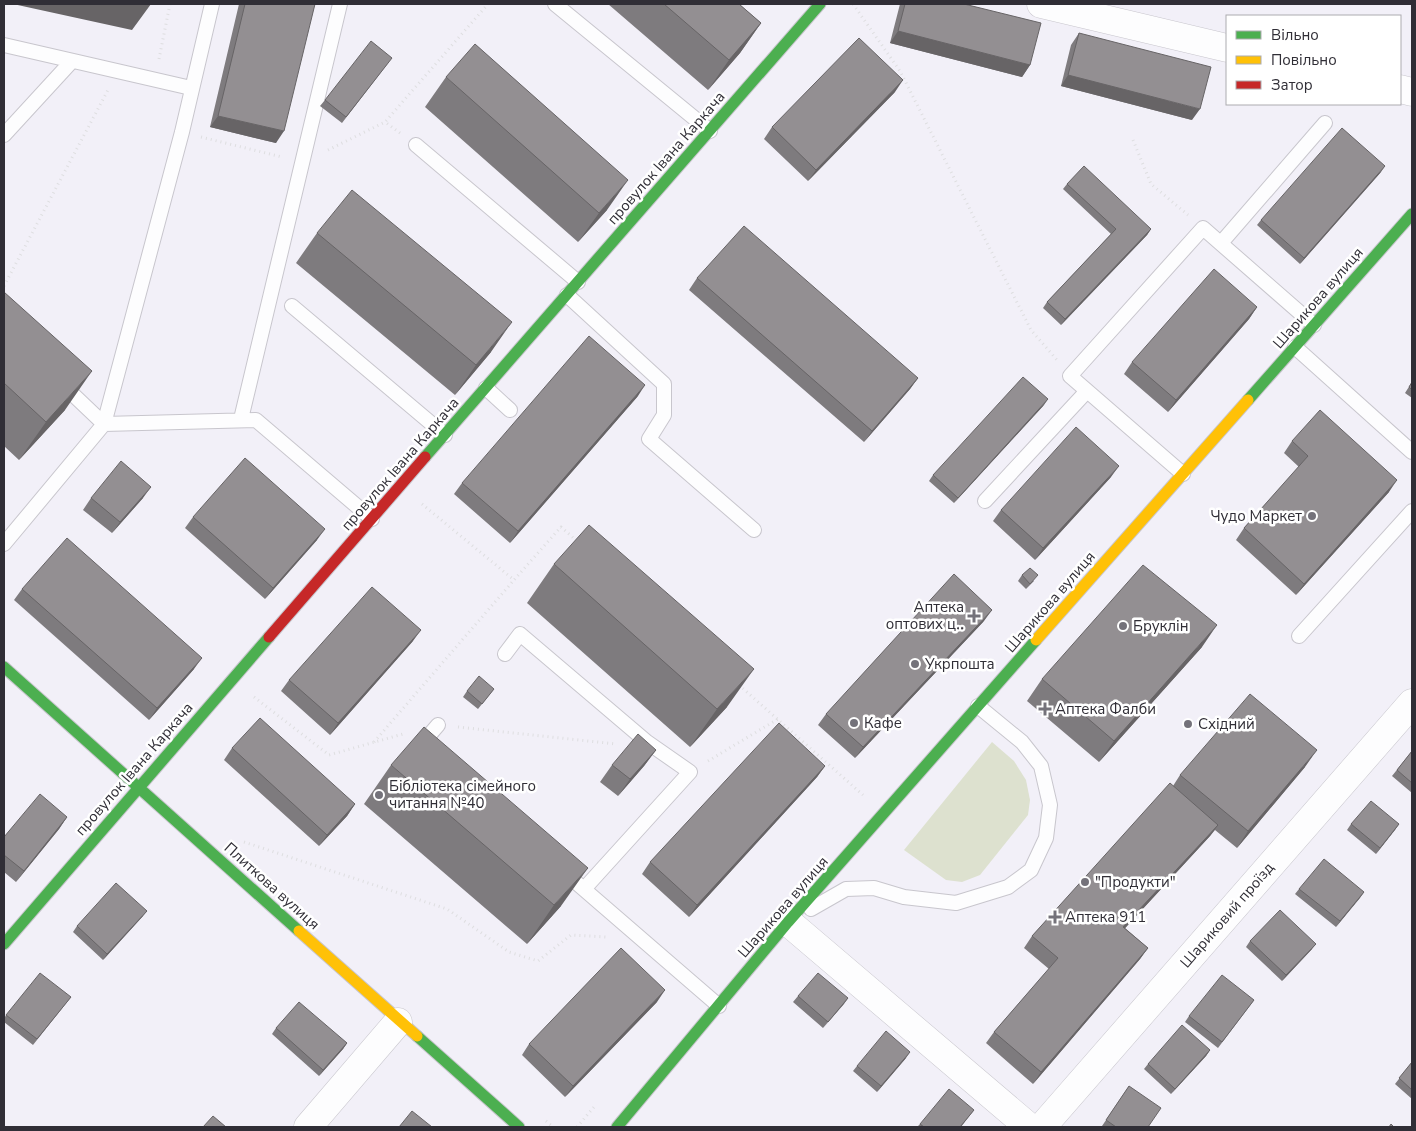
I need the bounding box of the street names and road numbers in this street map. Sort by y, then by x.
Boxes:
street label: провулок Івана Каркача [603,87,729,229]
street label: Шарикова вулиця [1268,243,1368,353]
street label: провулок Івана Каркача [337,393,463,535]
street label: Шарикова вулиця [1000,547,1100,657]
street label: провулок Івана Каркача [71,698,197,840]
street label: Плиткова вулиця [220,838,324,934]
street label: Шарикова вулиця [733,852,833,962]
street label: Шариковий проїзд [1176,858,1278,972]

